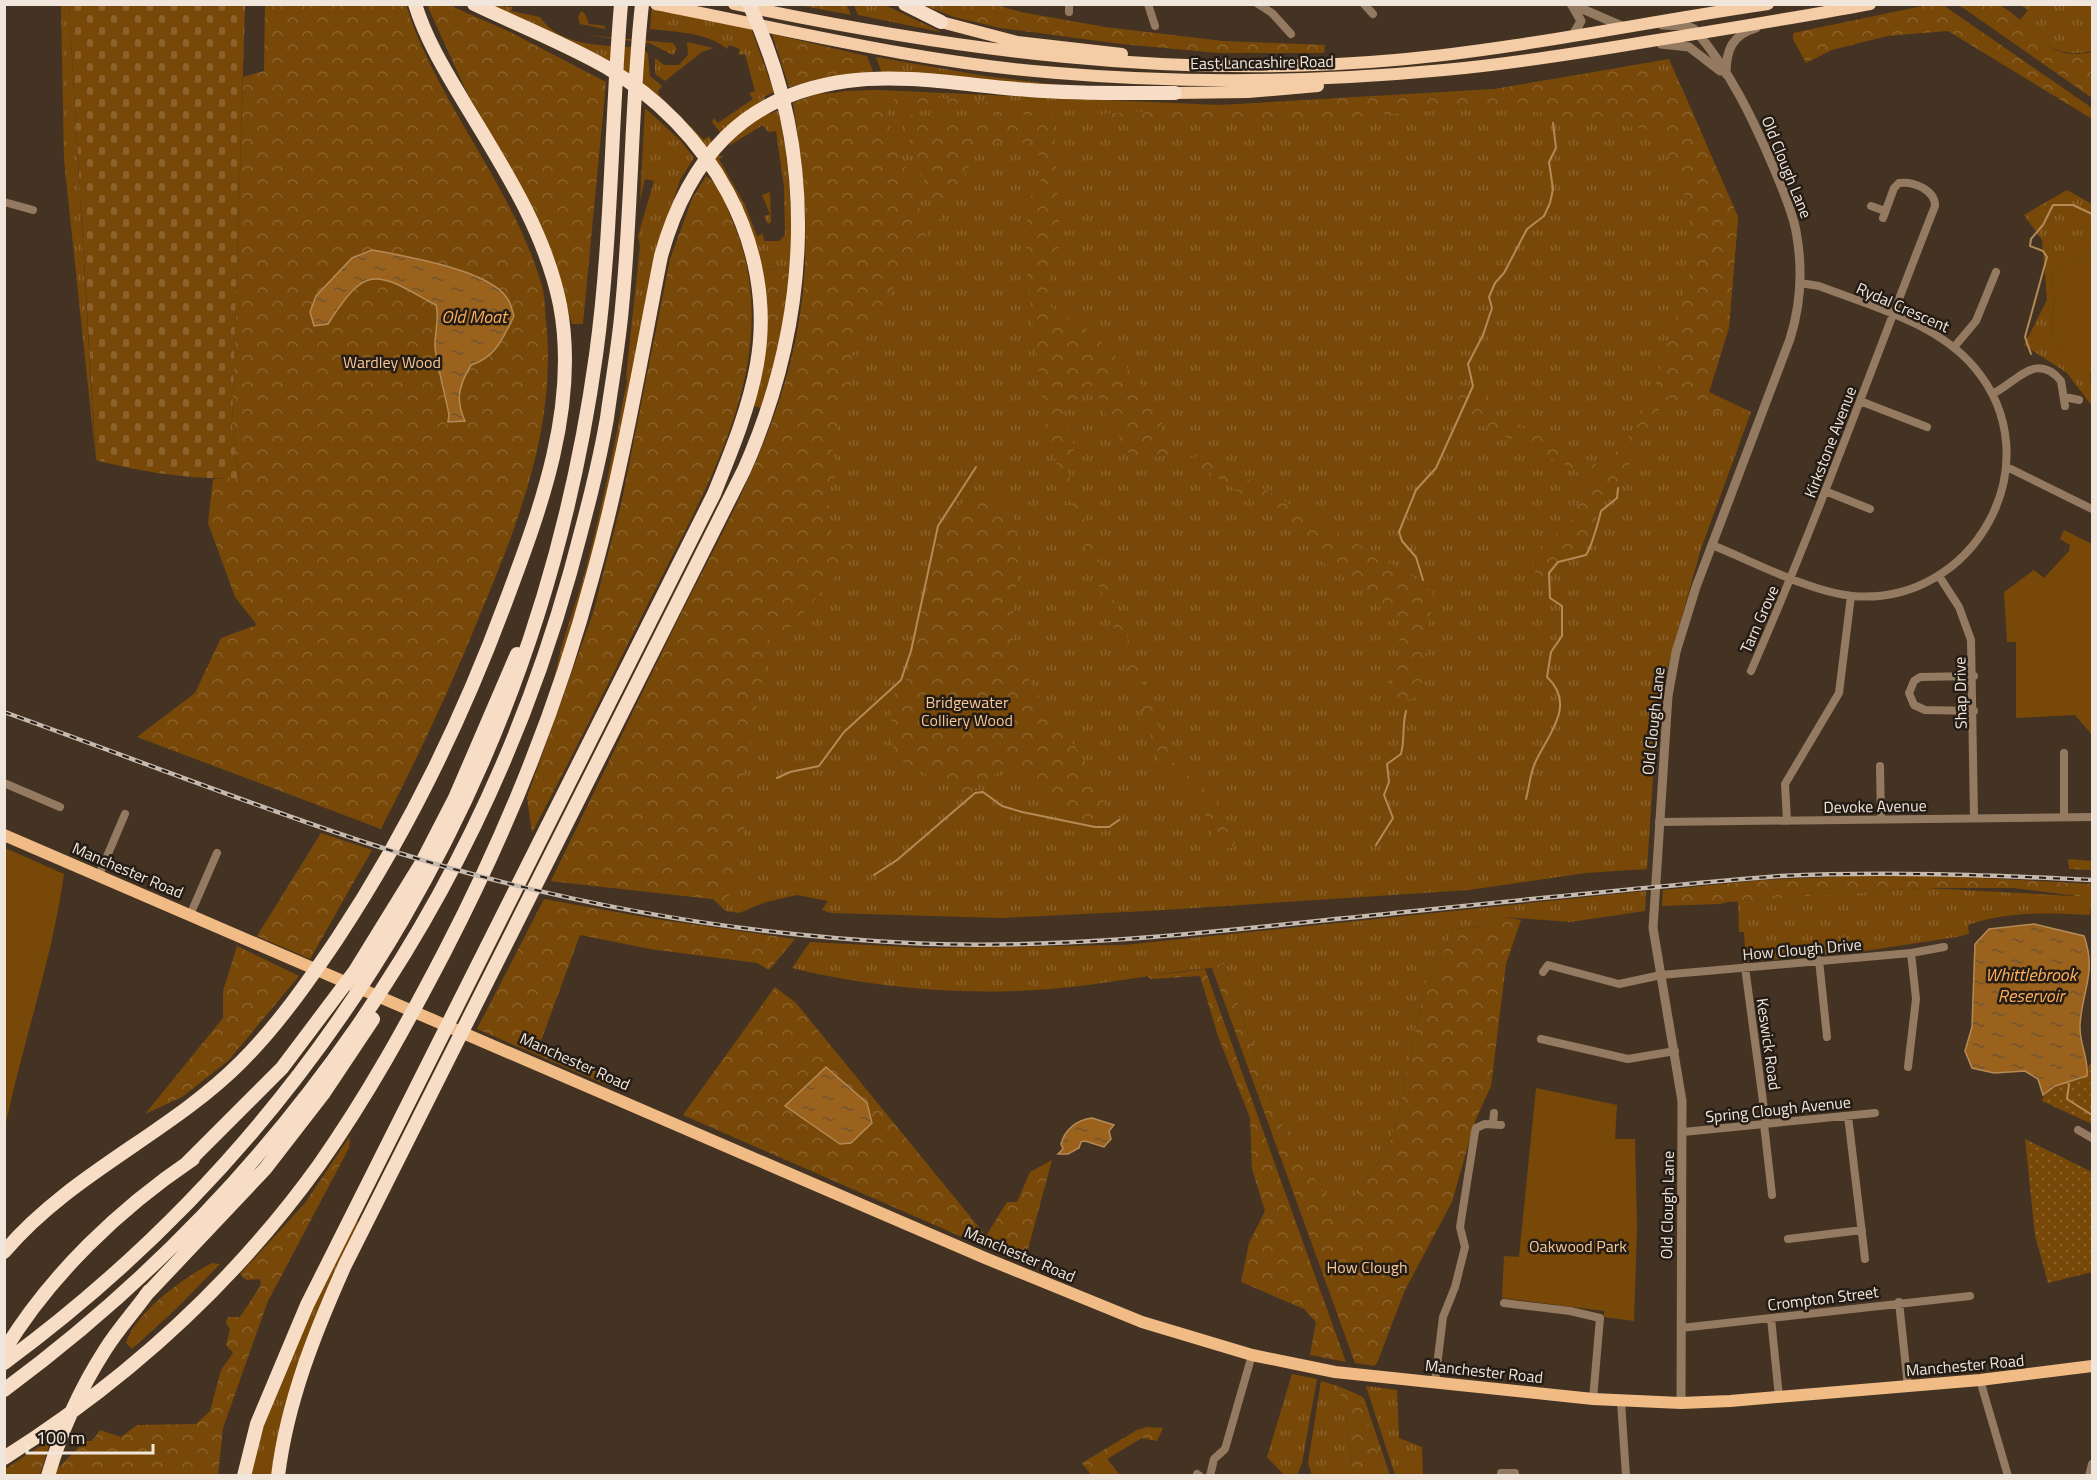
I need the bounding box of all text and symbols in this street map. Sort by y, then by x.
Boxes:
street label: East Lancashire Road [1190,49,1334,75]
street label: Old Clough Lane [1756,112,1818,222]
street label: Rydal Crescent [1853,276,1954,338]
water label: Old Moat [441,303,509,330]
park label: Wardley Wood [343,350,441,374]
street label: Kirkstone Avenue [1798,383,1862,501]
street label: Tarn Grove [1733,581,1785,657]
street label: Shap Drive [1947,657,1973,729]
street label: Old Clough Lane [1635,666,1671,776]
park label: Bridgewater Colliery Wood [921,690,1013,732]
street label: Devoke Avenue [1823,793,1927,819]
street label: Manchester Road [69,836,187,904]
street label: How Clough Drive [1741,932,1863,966]
water label: Whittlebrook Reservoir [1985,961,2079,1009]
street label: Keswick Road [1751,996,1787,1092]
street label: Manchester Road [516,1026,634,1096]
street label: Spring Clough Avenue [1704,1089,1852,1129]
street label: Old Clough Lane [1654,1151,1680,1259]
street label: Manchester Road [961,1220,1079,1288]
park label: Oakwood Park [1529,1234,1627,1258]
park label: How Clough [1327,1255,1407,1279]
street label: Crompton Street [1766,1279,1880,1317]
street label: Manchester Road [1905,1348,2025,1382]
street label: Manchester Road [1424,1353,1544,1389]
scale bar [27,1417,153,1455]
text: 100 m [36,1424,85,1451]

